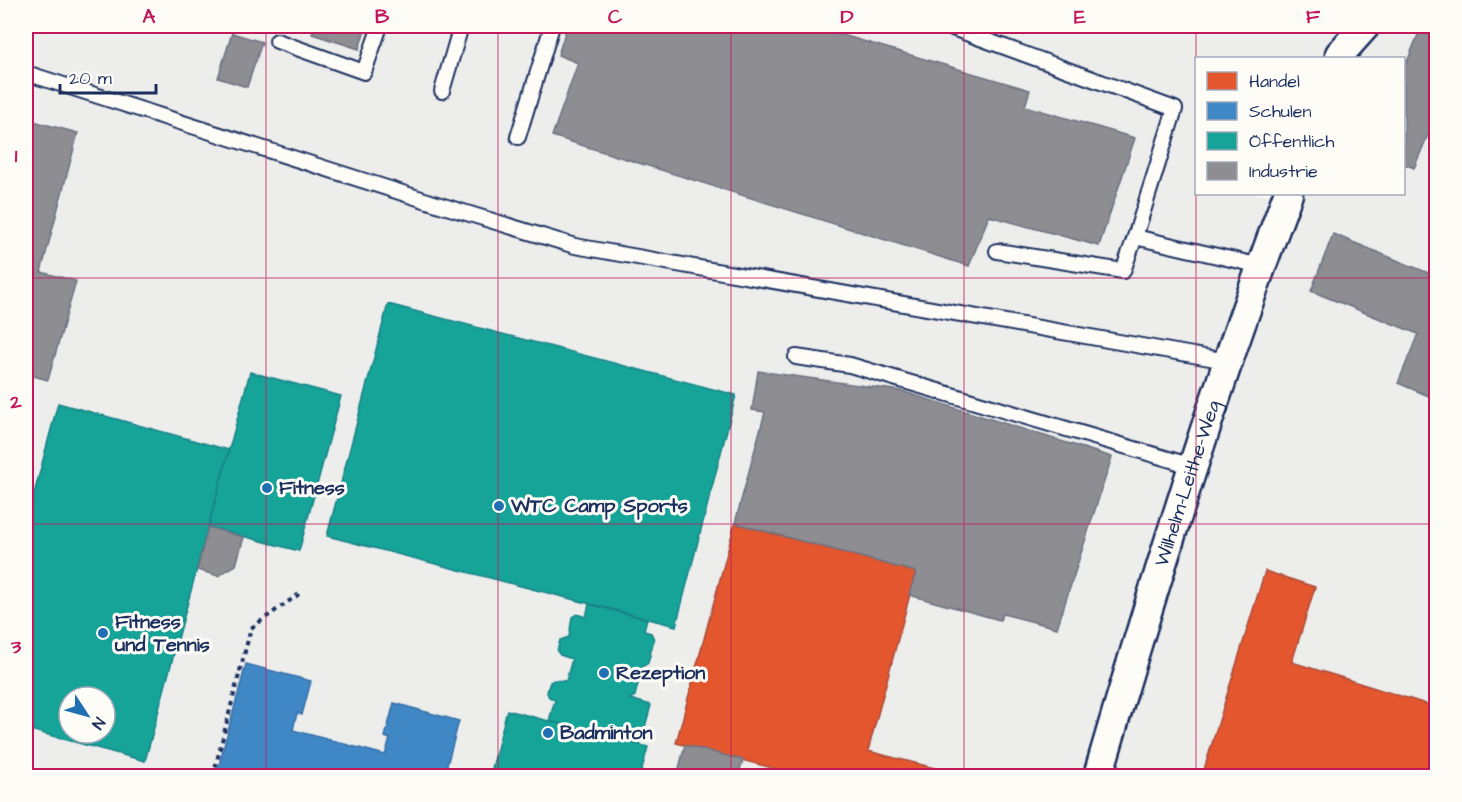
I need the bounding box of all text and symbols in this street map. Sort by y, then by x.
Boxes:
text: A [143,3,156,31]
text: B [375,3,390,31]
text: C [608,3,623,31]
text: D [841,3,854,31]
text: E [1074,3,1086,31]
text: F [1306,3,1321,31]
scale bar [60,57,156,95]
legend [1195,57,1405,195]
text: 20 m [69,66,112,91]
text: Handel [1249,69,1300,94]
text: Schulen [1249,99,1312,124]
text: Öffentlich [1249,129,1334,154]
text: 1 [15,142,18,170]
text: Industrie [1249,159,1318,184]
text: 2 [9,388,22,416]
street label: Wilhelm-Leithe-Weg [1148,397,1229,570]
place label: Fitness [279,474,345,502]
marker: Fitness [260,481,274,495]
place label: WTC Camp Sports [510,492,688,520]
marker: WTC Camp Sports [492,499,506,513]
place label: Fitness und Tennis [114,608,210,659]
marker: Fitness und Tennis [96,626,110,640]
text: 3 [10,633,22,661]
place label: Rezeption [616,659,705,687]
marker: Rezeption [597,666,611,680]
north arrow [57,685,117,745]
text: N [86,713,110,734]
place label: Badminton [560,719,653,747]
marker: Badminton [541,726,555,740]

